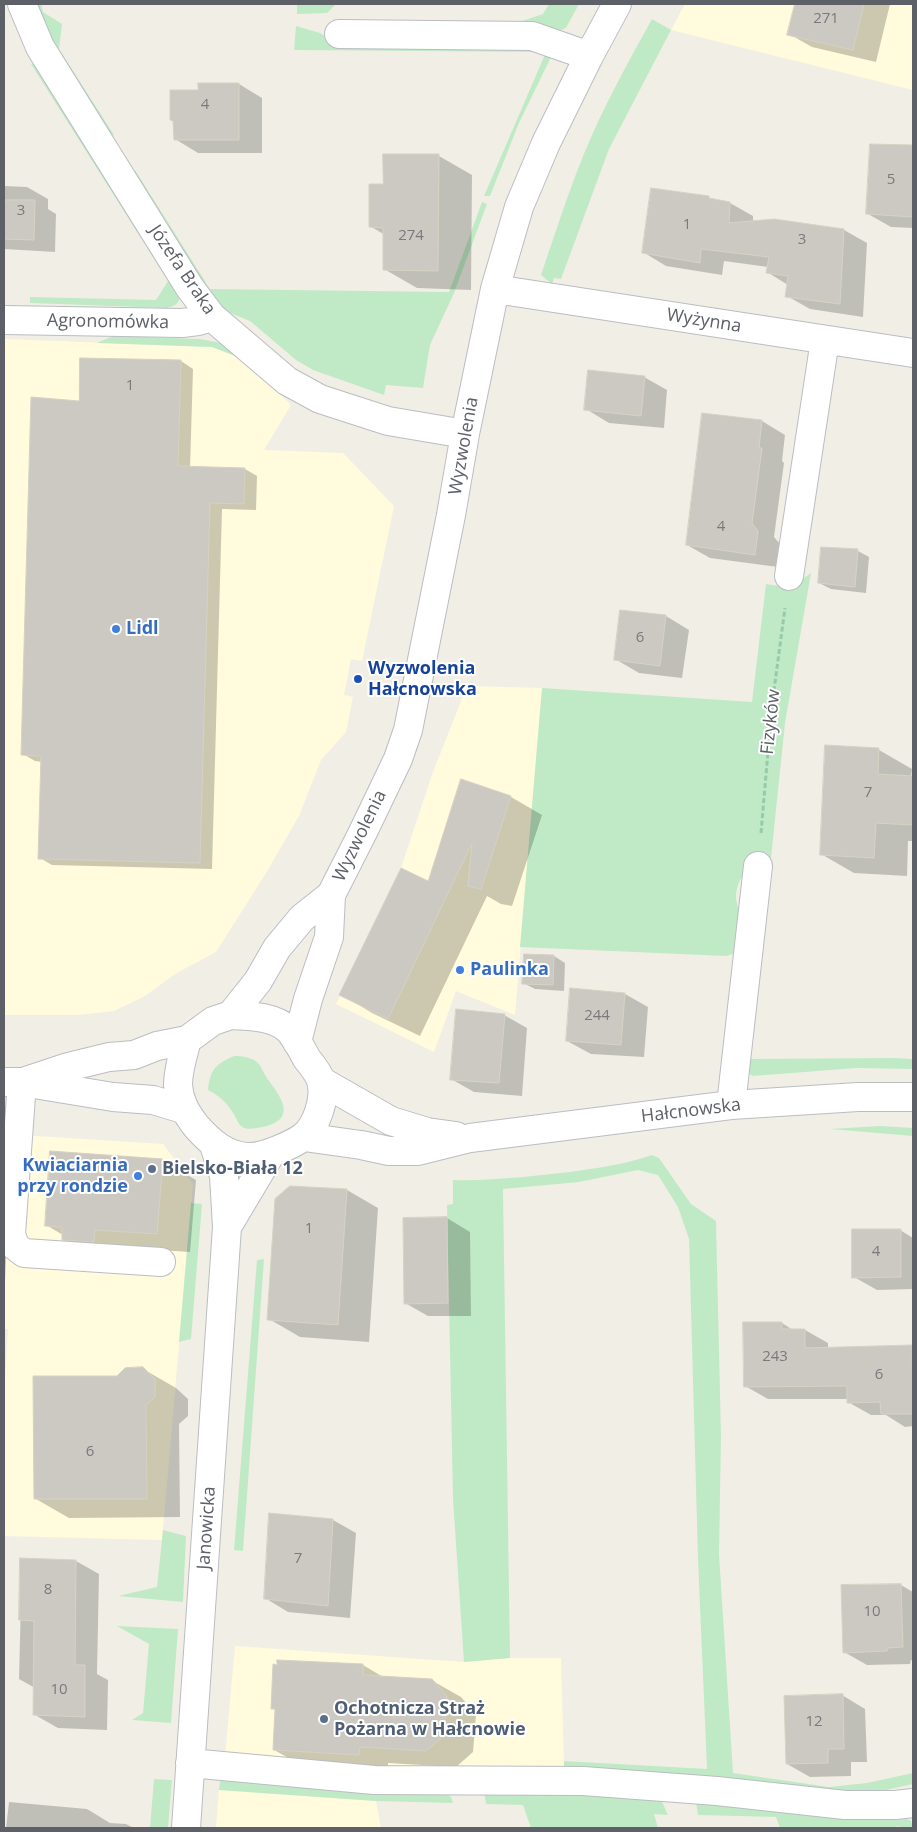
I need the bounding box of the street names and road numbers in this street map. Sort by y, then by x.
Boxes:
street label: Józefa Braka [144,221,220,319]
street label: Wyżynna [665,304,743,338]
street label: Agronomówka [47,310,169,334]
street label: Wyzwolenia [445,395,483,497]
street label: Fizyków [757,688,785,756]
street label: Wyzwolenia [329,787,391,885]
street label: Hałcnowska [640,1094,742,1128]
street label: Janowicka [193,1486,221,1570]

